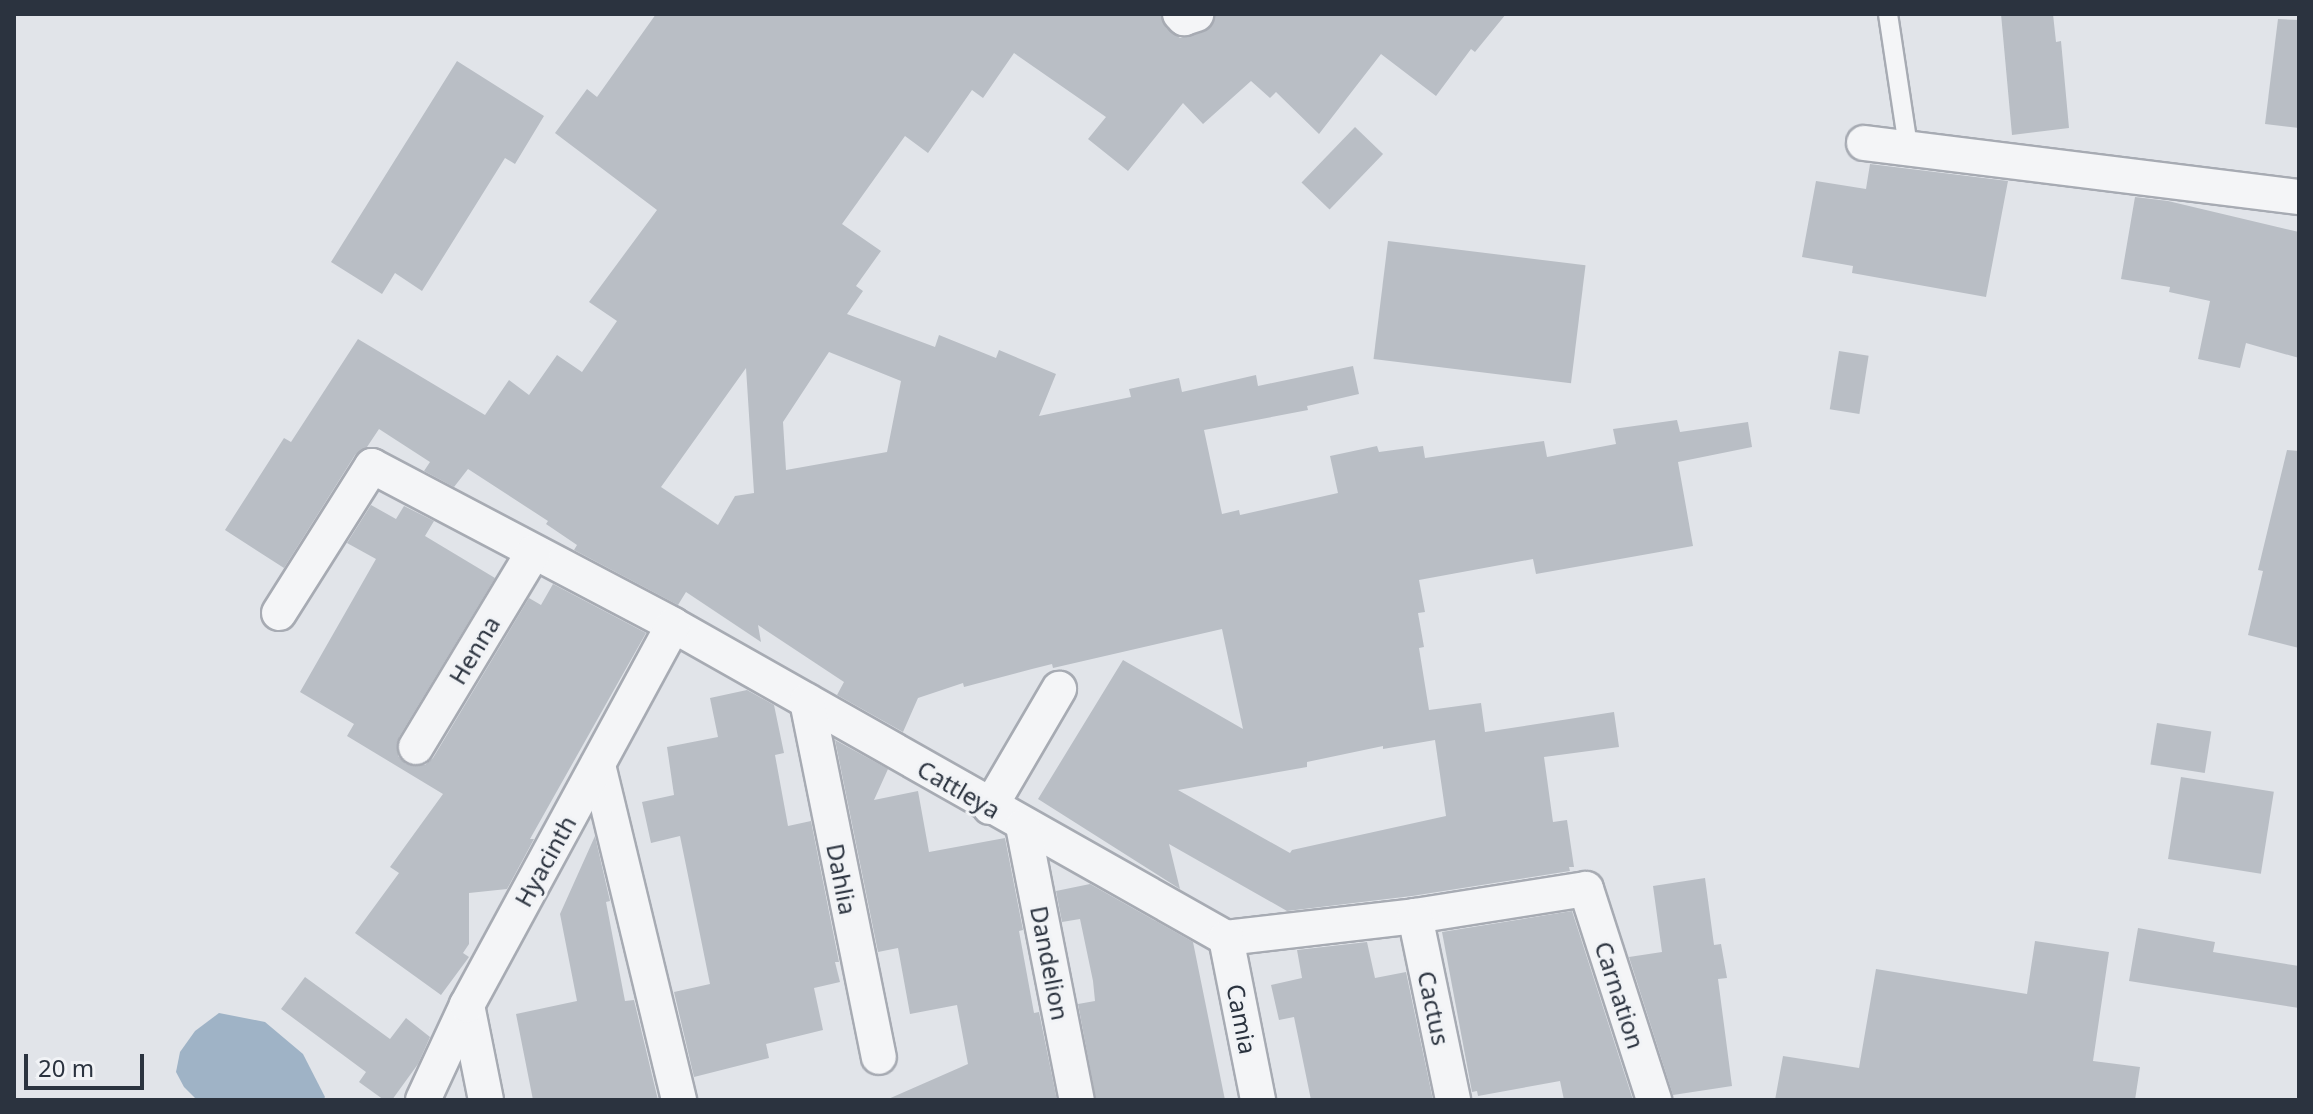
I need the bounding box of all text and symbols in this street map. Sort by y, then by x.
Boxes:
street label: Henna [442,611,506,689]
street label: Cattleya [912,754,1006,824]
street label: Hyacinth [508,810,582,912]
street label: Dahlia [821,841,863,917]
street label: Dandelion [1025,903,1075,1023]
street label: Carnation [1589,938,1651,1052]
street label: Cactus [1412,968,1456,1048]
street label: Camia [1221,982,1263,1056]
scale bar [28,1038,148,1088]
text: 20 m [38,1051,94,1084]

